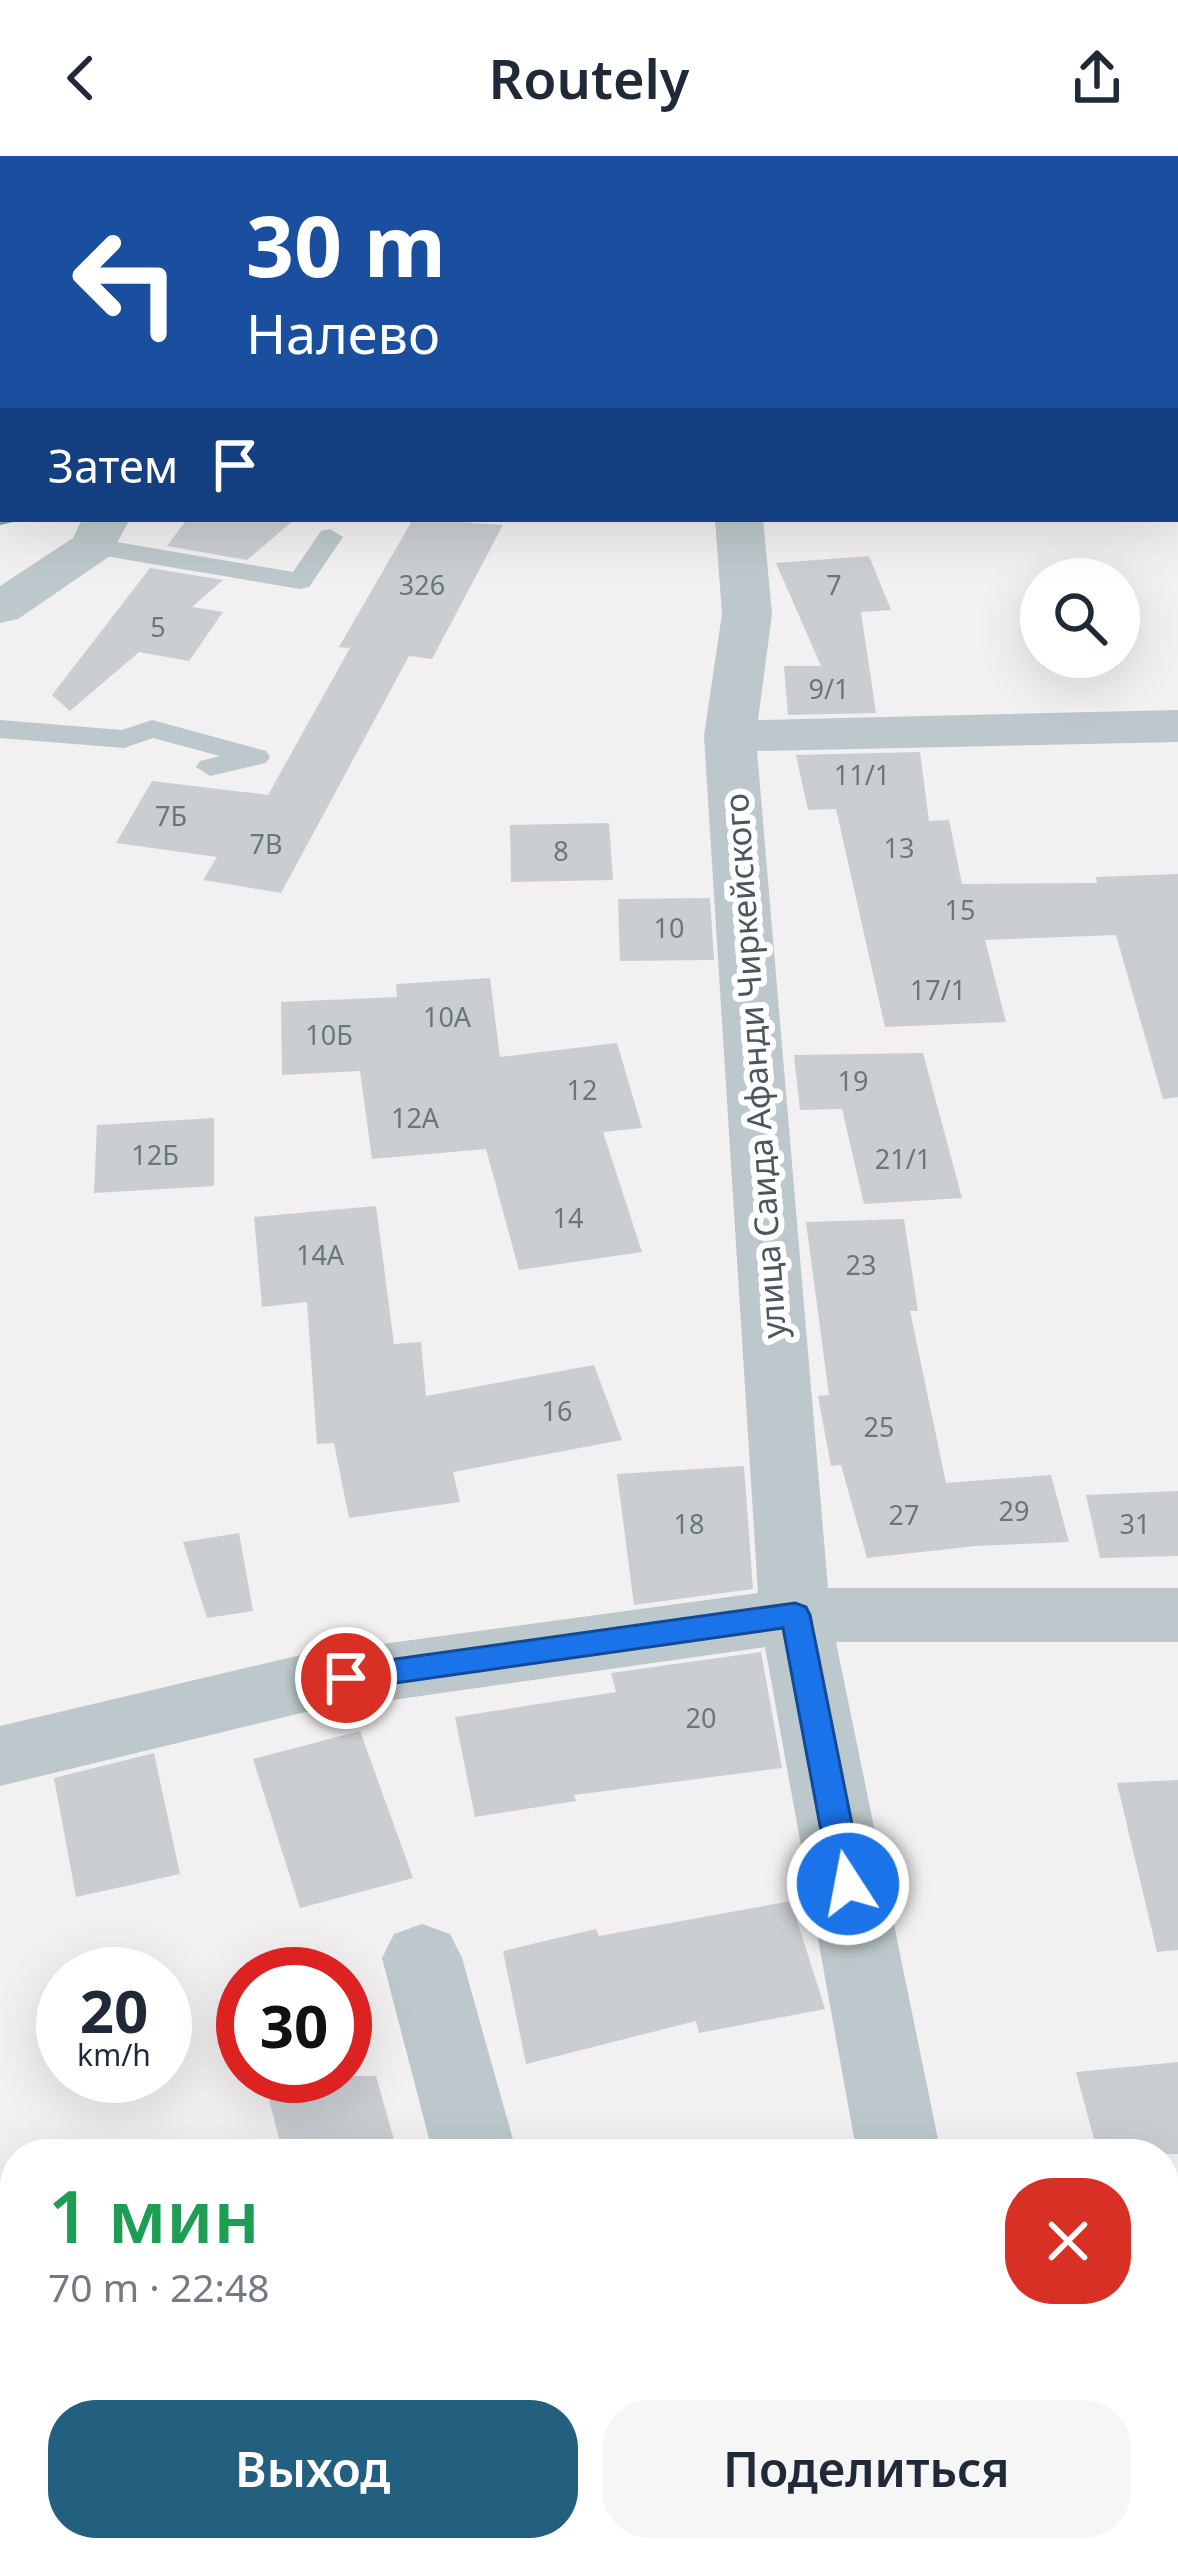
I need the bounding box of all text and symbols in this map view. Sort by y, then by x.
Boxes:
text: Routely [489,41,689,115]
icon: back [48,45,114,111]
icon: share [1064,45,1130,111]
text: 30 m [246,187,446,302]
icon: left [48,204,204,360]
text: Налево [246,296,440,370]
icon: arrive [202,432,268,498]
text: Затем [48,435,178,496]
map controls [1020,558,1140,678]
button: search [1020,558,1140,678]
house number: 326 [399,566,445,603]
house number: 7 [826,566,842,603]
house number: 5 [150,608,166,645]
house number: 9/1 [809,670,849,707]
house number: 11/1 [834,756,890,793]
street label: улица Саида Афанди Чиркейского [713,792,796,1340]
house number: 7Б [155,797,187,834]
house number: 7В [250,825,283,862]
house number: 13 [884,829,914,866]
house number: 8 [553,832,569,869]
house number: 15 [945,891,975,928]
house number: 10 [654,909,684,946]
house number: 17/1 [910,971,966,1008]
house number: 10А [423,998,472,1035]
house number: 10Б [305,1016,353,1053]
house number: 19 [838,1062,868,1099]
house number: 12 [567,1071,597,1108]
house number: 12А [391,1099,440,1136]
house number: 12Б [131,1136,179,1173]
house number: 21/1 [875,1140,931,1177]
house number: 14 [553,1199,583,1236]
house number: 14А [296,1236,345,1273]
house number: 23 [846,1246,876,1283]
house number: 16 [542,1392,572,1429]
house number: 25 [864,1408,894,1445]
house number: 29 [999,1492,1029,1529]
house number: 27 [889,1496,919,1533]
house number: 18 [674,1505,704,1542]
house number: 31 [1120,1505,1150,1542]
pin [295,1627,397,1729]
icon: arrive [313,1645,379,1711]
house number: 20 [686,1699,716,1736]
position arrow [785,1821,911,1947]
speed limit sign: 30 [216,1947,372,2103]
text: 20 [80,1969,148,2051]
text: km/h [77,2034,151,2075]
text: 1 мин [48,2166,259,2264]
button: close [1005,2178,1131,2304]
text: 70 m · 22:48 [48,2260,270,2313]
button: Выход [48,2400,578,2538]
button: Поделиться [602,2400,1131,2538]

